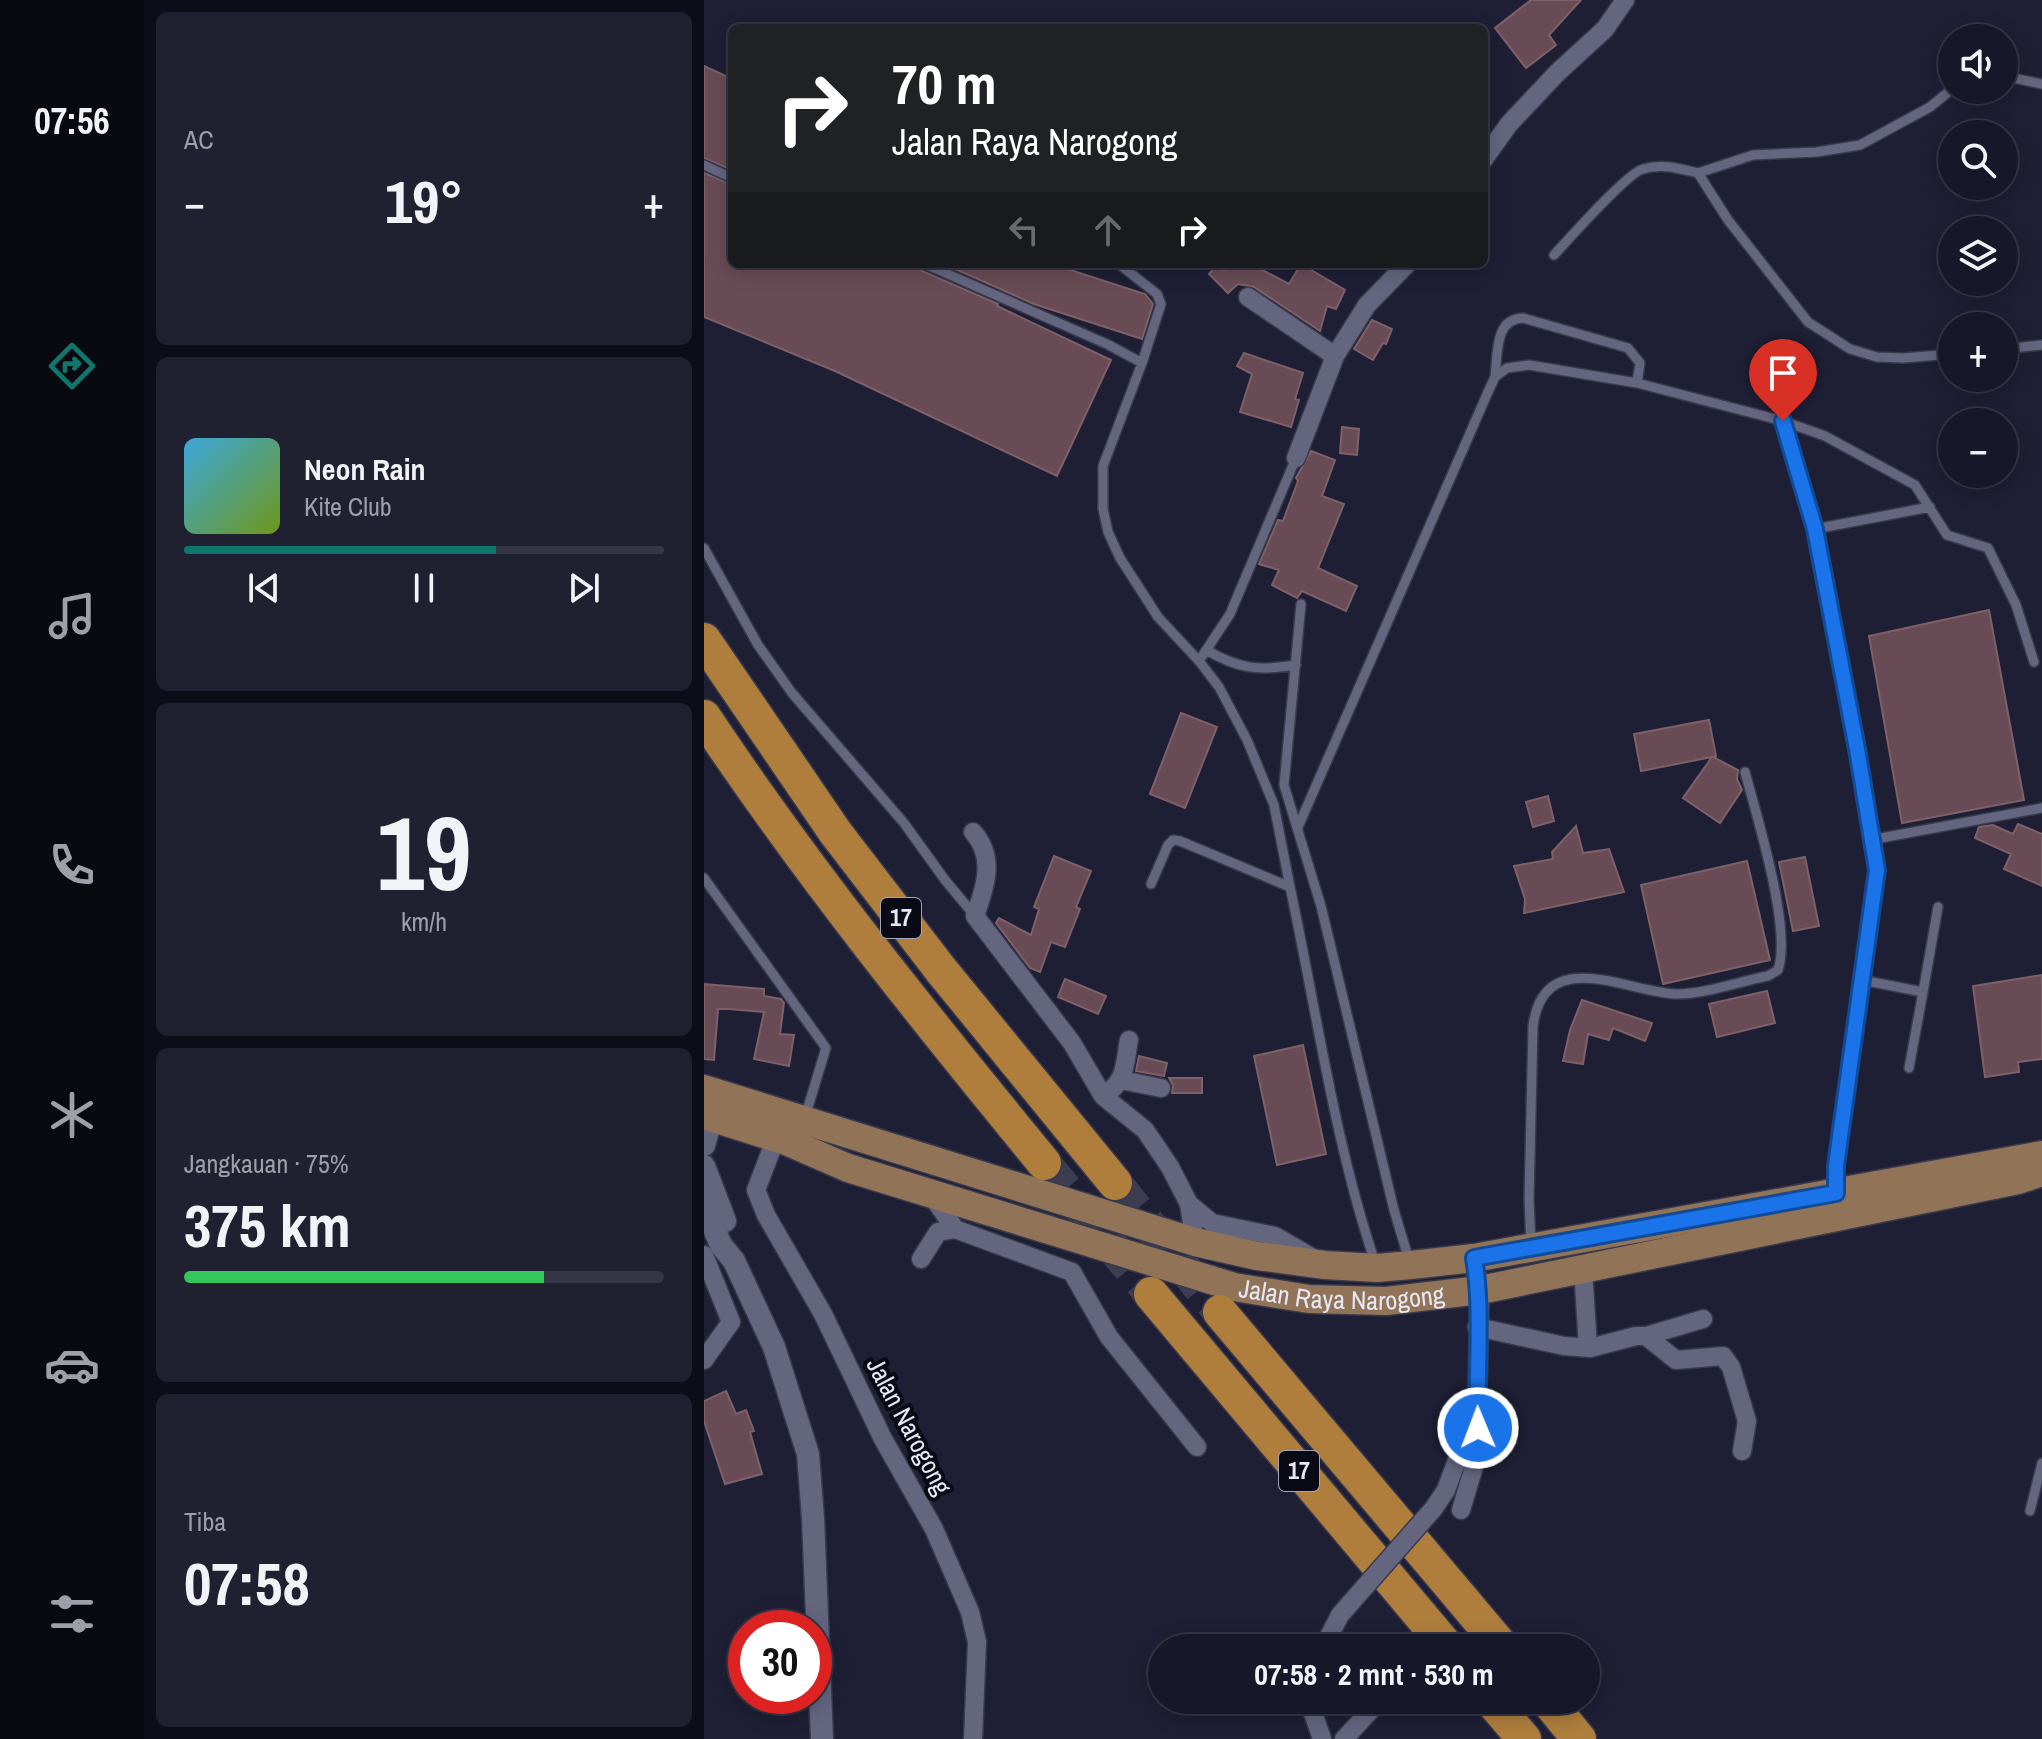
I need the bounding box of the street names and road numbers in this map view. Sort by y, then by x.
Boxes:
road number: 17 [881,898,921,938]
street label: Jalan Raya Narogong [1237,1270,1446,1318]
street label: Jalan Narogong [859,1351,960,1501]
road number: 17 [1279,1451,1319,1491]

